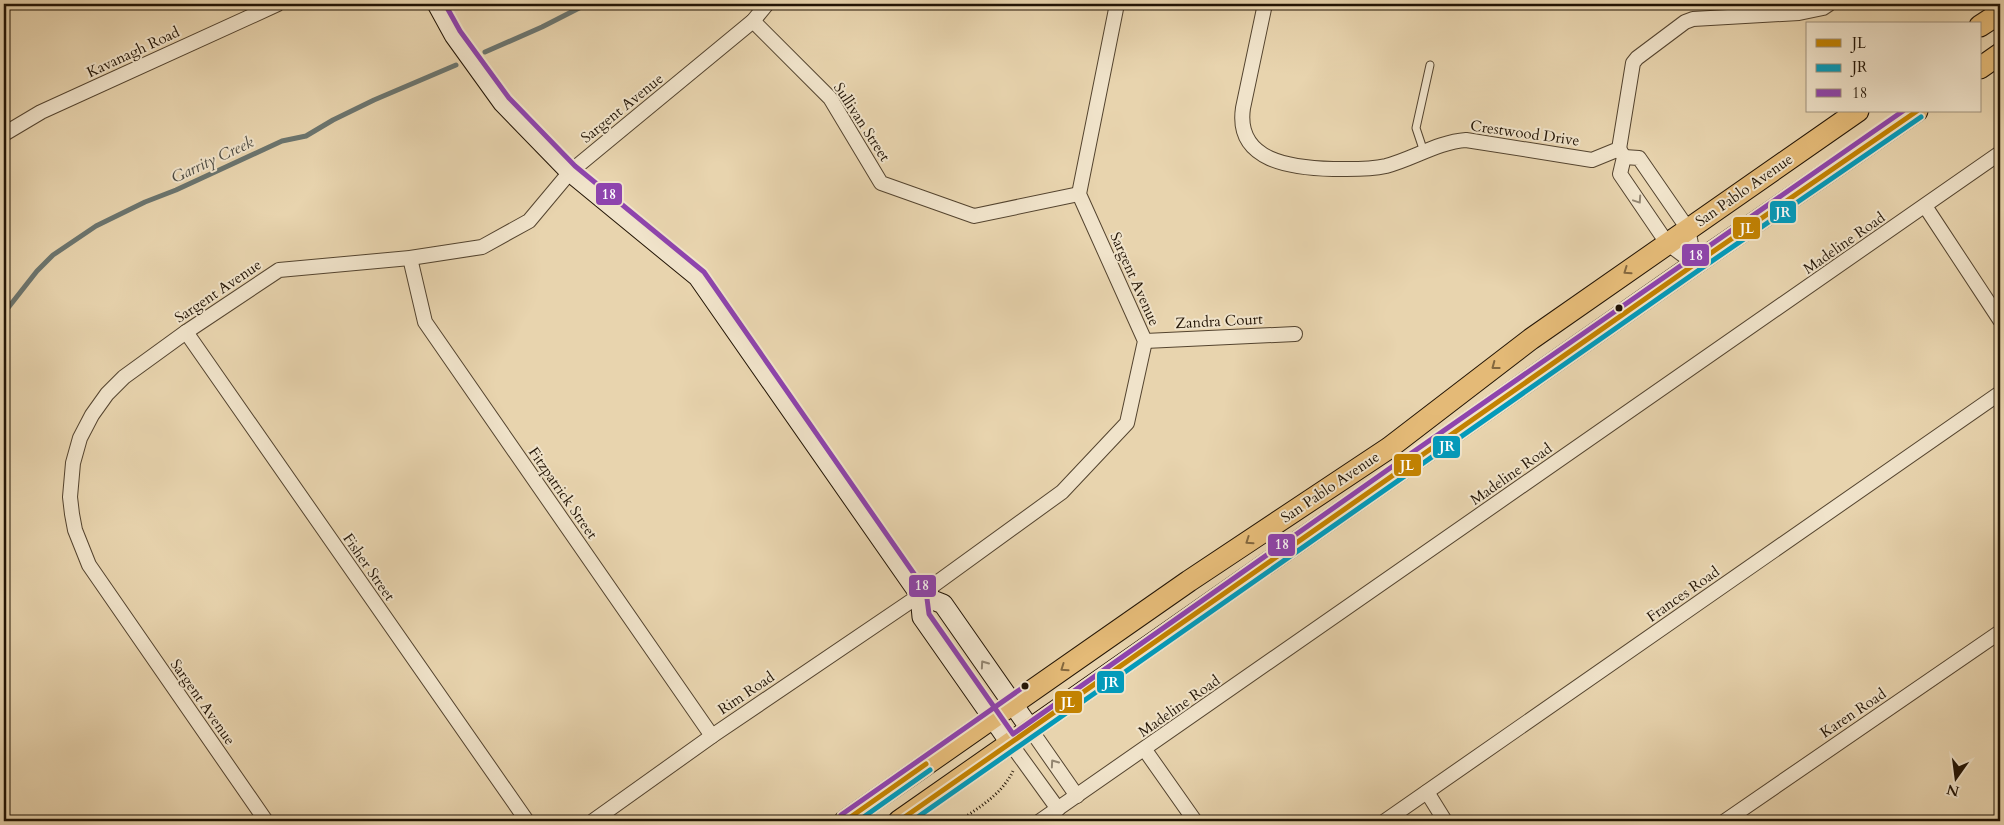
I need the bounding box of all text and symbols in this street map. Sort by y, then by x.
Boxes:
street label: Kavanagh Road [83,22,183,82]
legend [1806,22,1982,112]
text: JL [1850,33,1867,53]
text: JR [1850,57,1868,77]
street label: Sargent Avenue [577,68,668,147]
street label: Sullivan Street [829,79,895,166]
text: 18 [1852,83,1867,103]
street label: Crestwood Drive [1469,115,1581,151]
water label: Garrity Creek [168,131,257,189]
street label: San Pablo Avenue [1691,149,1797,231]
line badge: 18 [595,182,623,206]
text: 18 [602,185,616,204]
one-way arrow [1632,194,1641,204]
line badge: JR [1769,200,1797,224]
text: JR [1773,203,1792,222]
street label: Madeline Road [1799,207,1889,279]
line badge: JL [1732,216,1761,240]
text: JL [1738,219,1754,238]
street label: Sargent Avenue [1105,229,1165,329]
line badge: 18 [1681,243,1710,267]
text: 18 [1689,246,1703,265]
street label: Sargent Avenue [171,254,265,327]
one-way arrow [1623,265,1633,274]
unlabelled marker [1614,303,1624,313]
street label: Zandra Court [1175,309,1264,333]
one-way arrow [1492,361,1501,370]
line badge: JR [1432,435,1461,459]
text: JR [1437,437,1456,456]
street label: Madeline Road [1466,438,1556,510]
street label: Fitzpatrick Street [524,443,602,543]
street label: San Pablo Avenue [1277,447,1383,527]
line badge: JL [1393,453,1422,477]
text: JL [1398,456,1414,475]
street label: Fisher Street [338,529,400,605]
line badge: 18 [1267,533,1296,557]
one-way arrow [1245,535,1254,544]
text: 18 [1275,535,1289,554]
street label: Frances Road [1643,562,1723,626]
line badge: 18 [908,574,937,598]
text: 18 [915,576,929,595]
street label: Sargent Avenue [166,655,240,749]
one-way arrow [981,660,990,670]
one-way arrow [1060,662,1069,671]
street label: Rim Road [714,667,778,719]
line badge: JR [1096,670,1125,694]
street label: Madeline Road [1134,670,1224,742]
text: JR [1101,673,1120,692]
unlabelled marker [1020,681,1030,691]
street label: Karen Road [1816,684,1890,742]
line badge: JL [1054,690,1083,714]
text: JL [1059,693,1075,712]
north arrow [1932,752,1982,802]
one-way arrow [1051,759,1060,769]
text: N [1945,779,1961,801]

